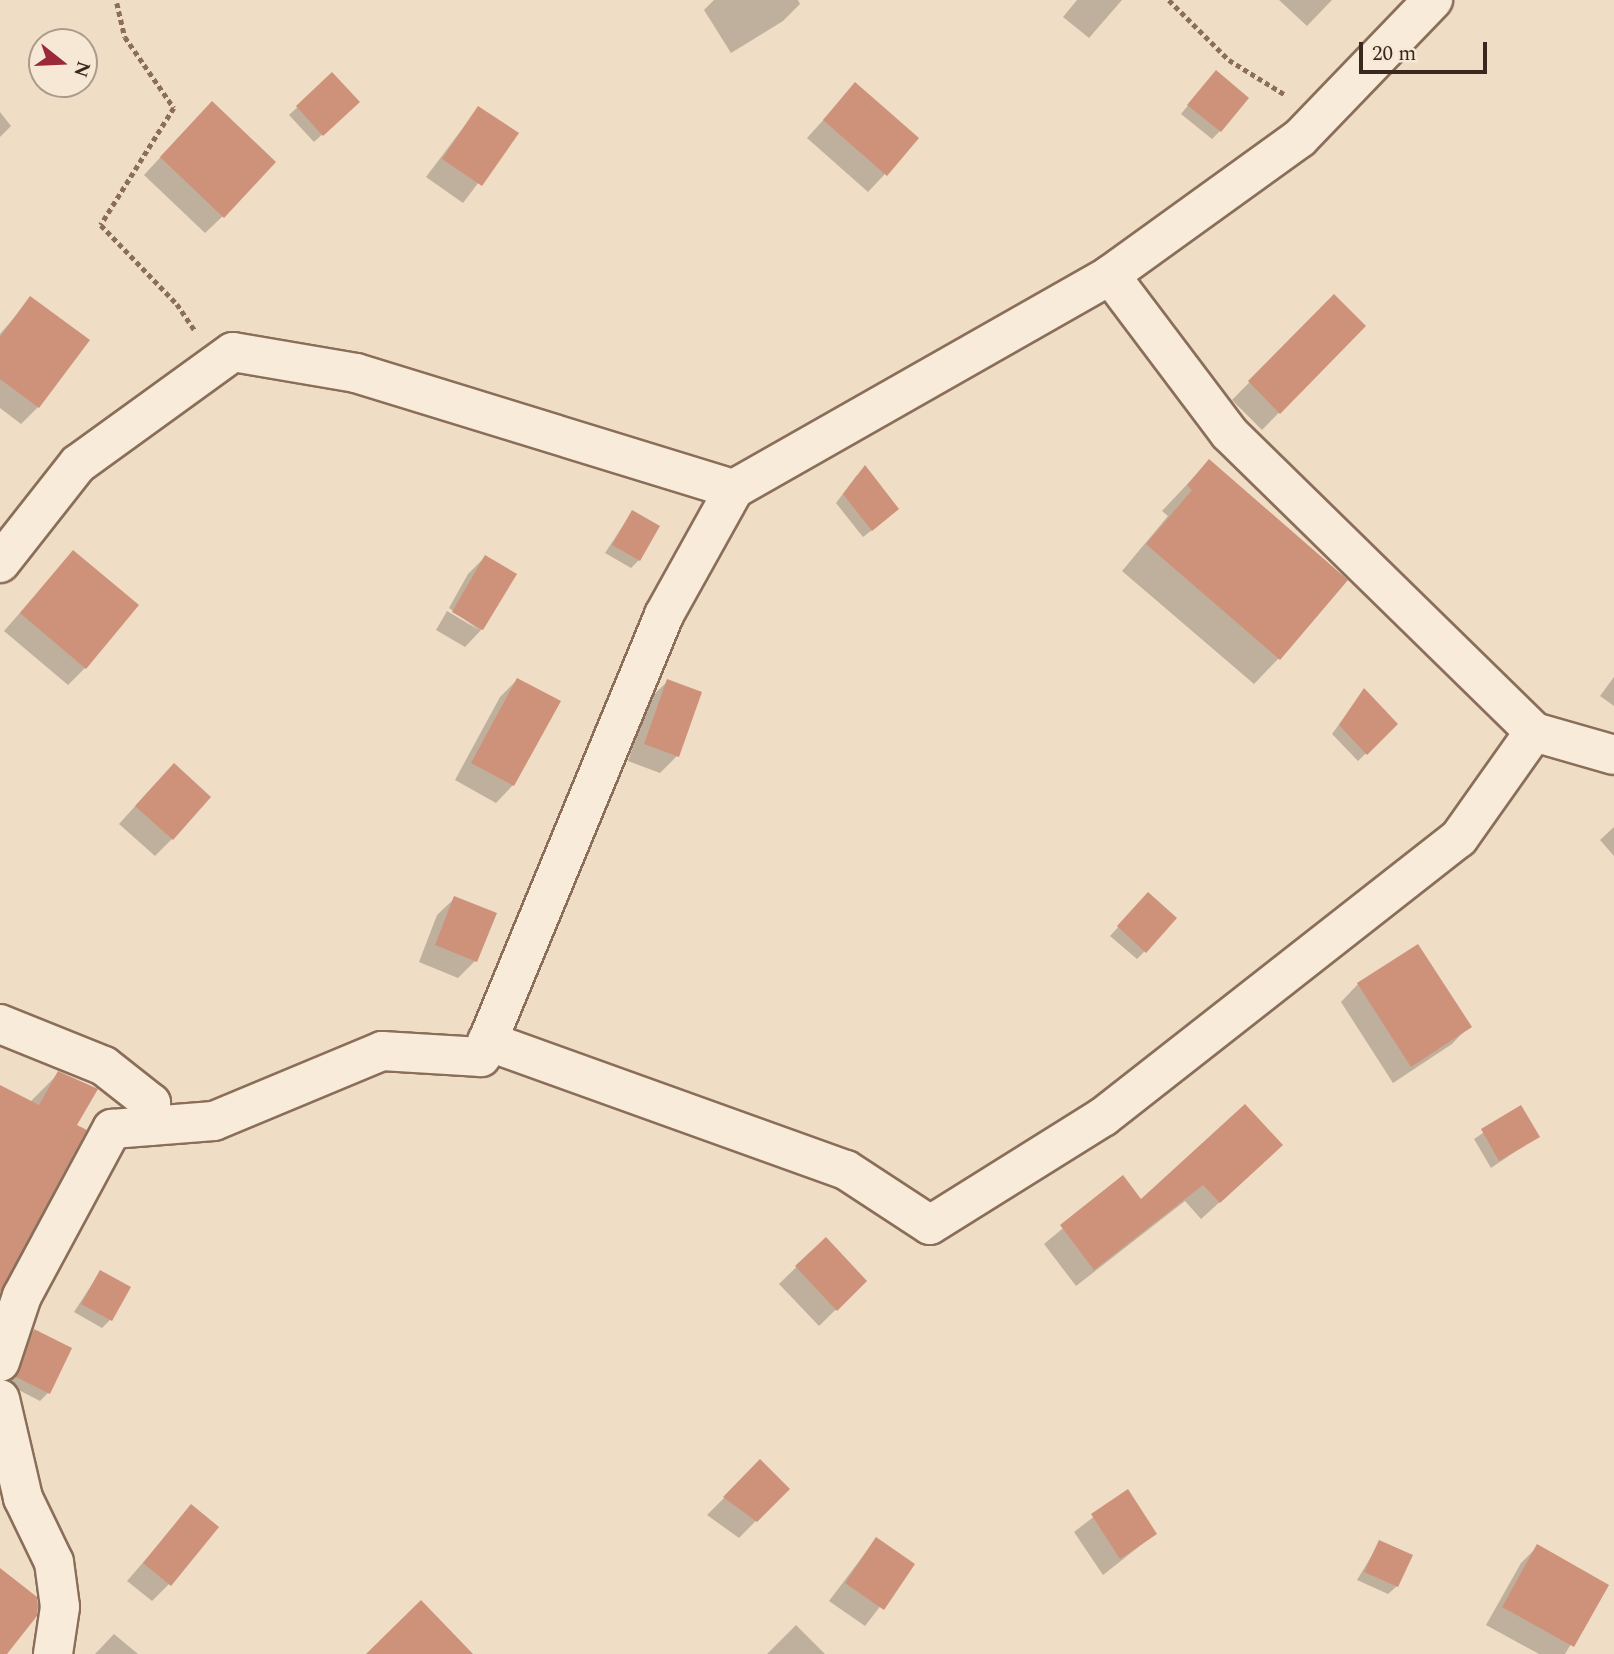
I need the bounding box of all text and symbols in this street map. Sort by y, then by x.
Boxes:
north arrow [28,28,98,98]
scale bar [1362,28,1490,72]
text: 20 m [1372,38,1416,70]
text: N [65,57,98,81]

